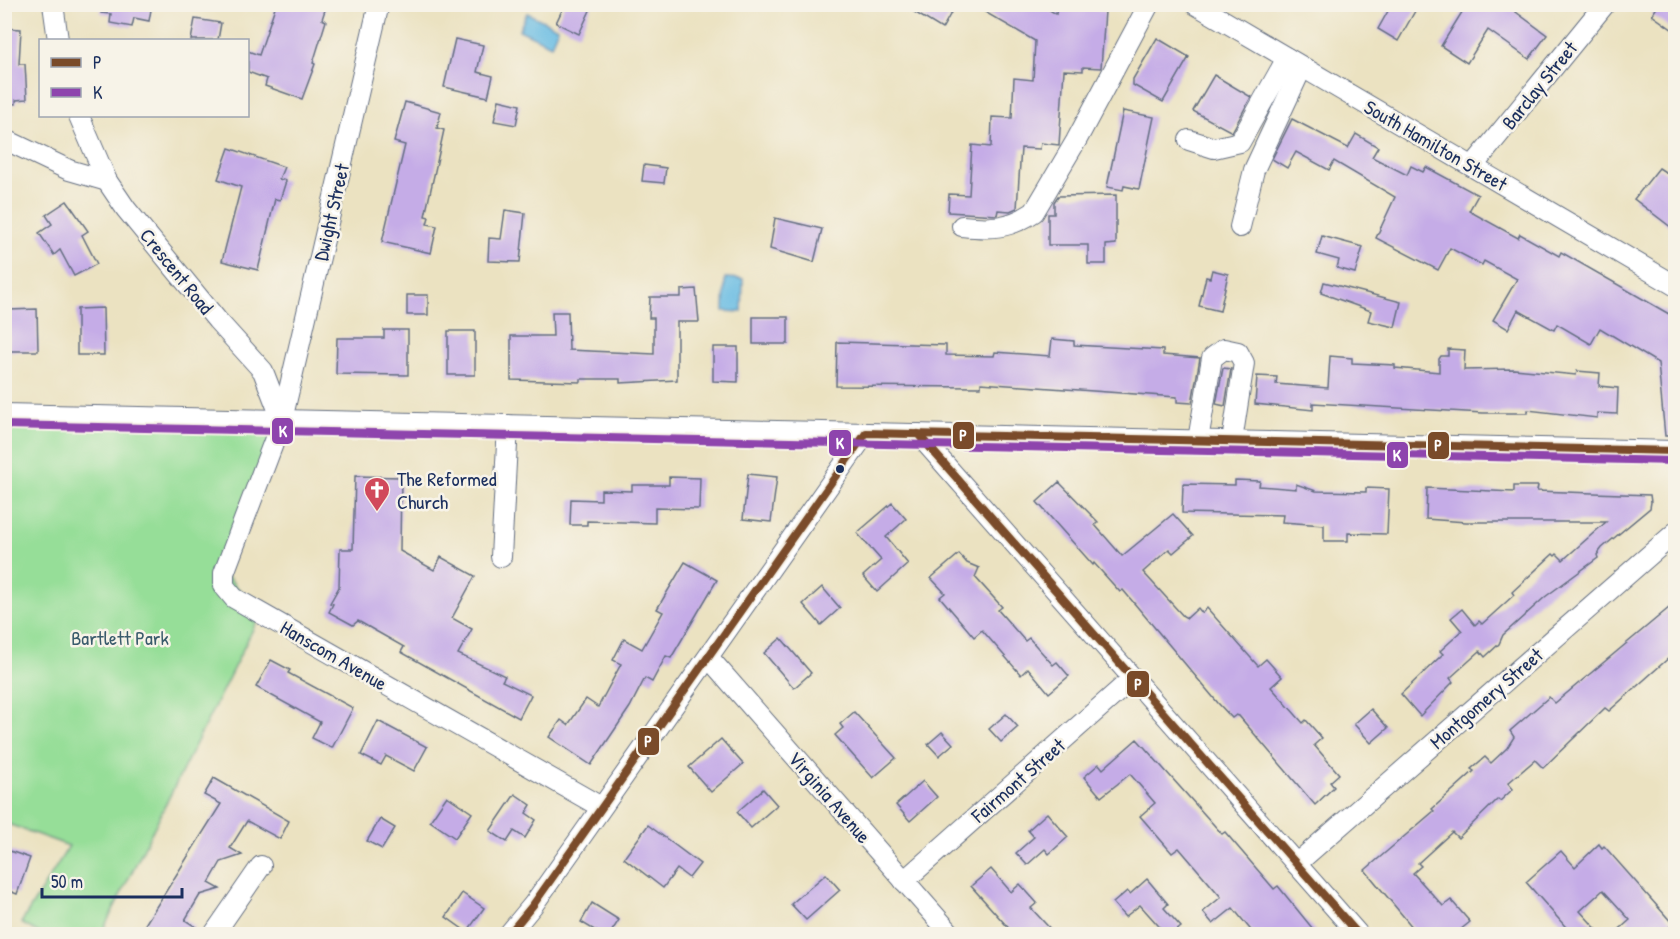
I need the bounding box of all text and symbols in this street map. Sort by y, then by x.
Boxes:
street label: Barclay Street [1495,34,1584,135]
legend [39,39,249,117]
text: P [93,50,102,75]
text: K [93,80,103,105]
street label: South Hamilton Street [1360,93,1513,197]
street label: Dwight Street [307,160,355,263]
street label: Crescent Road [134,222,220,320]
line badge: K [271,417,294,445]
text: K [279,420,288,442]
line badge: P [952,421,975,450]
text: P [959,424,967,446]
line badge: K [828,429,852,457]
line badge: P [1427,431,1450,460]
text: K [836,432,845,454]
text: P [1434,434,1442,456]
line badge: K [1386,441,1409,469]
text: K [1393,444,1402,466]
unlabelled marker [834,463,846,475]
place label: The Reformed Church [397,465,497,515]
church icon: The Reformed Church [362,475,392,513]
street label: Hanscom Avenue [276,614,392,696]
park label: Bartlett Park [71,624,169,651]
street label: Montgomery Street [1424,641,1549,755]
line badge: P [1126,670,1150,698]
text: P [1134,673,1142,695]
line badge: P [637,727,660,756]
text: P [644,730,652,752]
street label: Fairmont Street [965,731,1072,829]
street label: Virginia Avenue [783,745,877,849]
scale bar [42,861,182,899]
text: 50 m [51,869,83,894]

